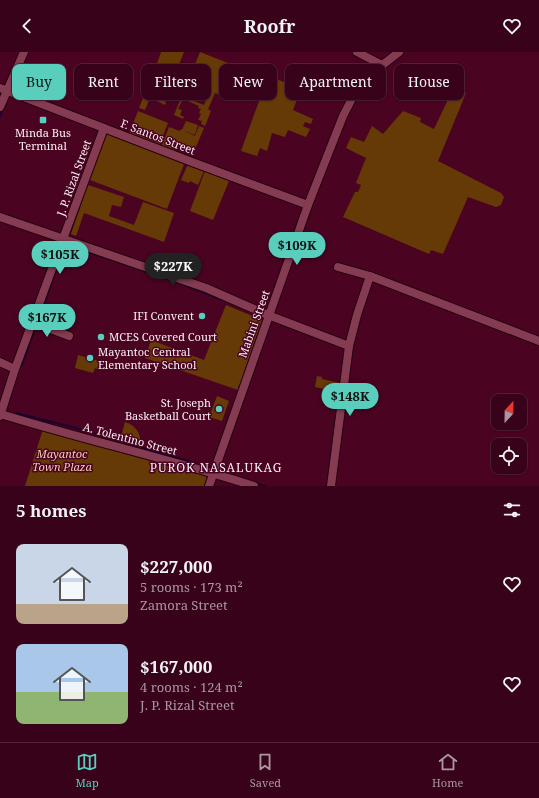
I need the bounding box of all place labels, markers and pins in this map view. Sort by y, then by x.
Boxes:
marker: Minda Bus Terminal [38,115,48,125]
place label: Minda Bus Terminal [15,125,71,153]
pin: $109K [269,232,325,266]
pin: $105K [32,241,88,275]
pin: $227K [145,253,201,287]
pin: $167K [19,304,75,338]
place label: IFI Convent [133,308,194,323]
marker: IFI Convent [197,311,207,321]
place label: MCES Covered Court [109,329,217,344]
marker: MCES Covered Court [96,332,106,342]
place label: Mayantoc Central Elementary School [98,344,197,372]
marker: Mayantoc Central Elementary School [85,353,95,363]
pin: $148K [322,383,378,417]
place label: St. Joseph Basketball Court [125,395,211,423]
marker: St. Joseph Basketball Court [214,404,224,414]

